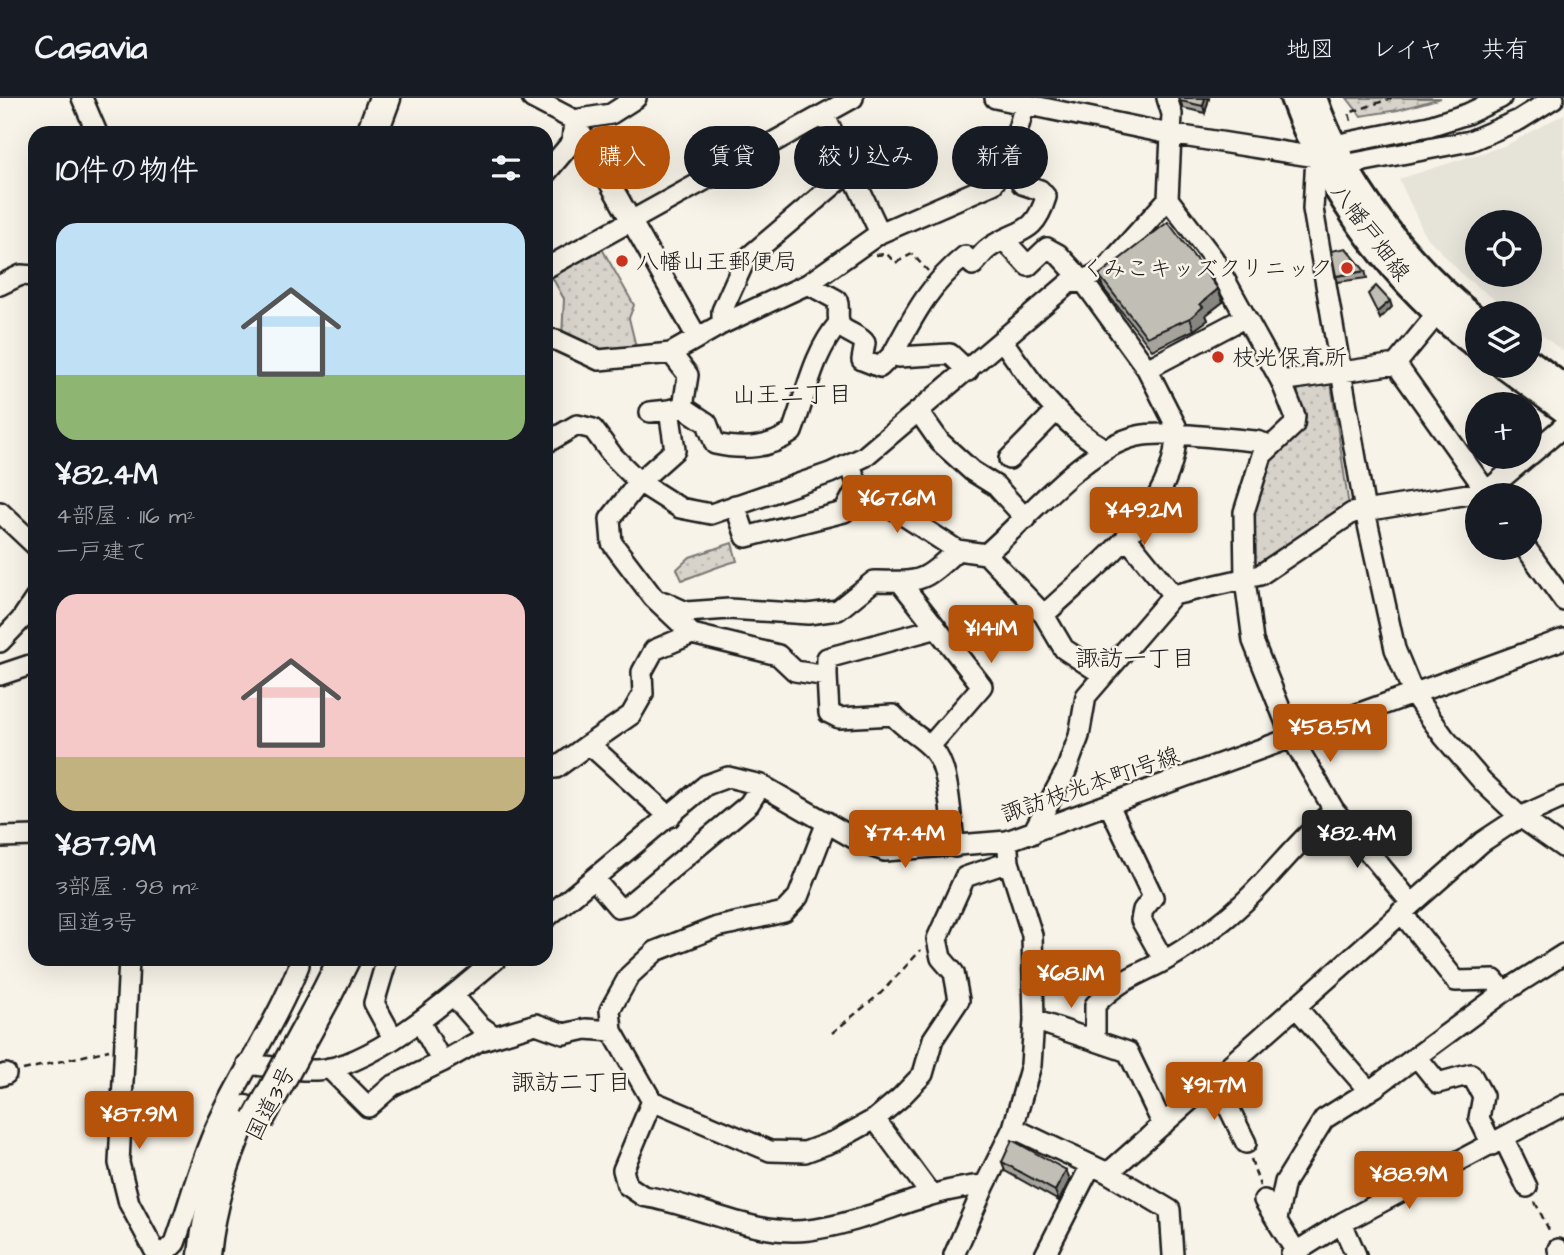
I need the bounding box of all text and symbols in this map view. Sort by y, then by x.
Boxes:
text: Casavia [35,25,147,71]
text: 地図 [1286,33,1334,67]
text: レイヤ [1372,33,1443,67]
text: 共有 [1481,33,1529,67]
chip: 購入 [574,126,670,189]
chip: 賃貸 [684,126,780,189]
chip: 絞り込み [794,126,938,189]
chip: 新着 [952,126,1048,189]
icon: filters [487,149,525,187]
text: 10件の物件 [56,150,199,192]
street label: 八幡戸畑線 [1323,177,1418,288]
map controls [1465,210,1542,560]
button: locate [1465,210,1542,287]
place label: 八幡山王郵便局 [636,246,797,278]
marker: 八幡山王郵便局 [614,253,630,269]
place label: くみこキッズクリニック [1081,253,1333,285]
marker: くみこキッズクリニック [1339,260,1355,276]
icon: home [228,269,354,395]
button: layers [1465,301,1542,378]
place label: 枝光保育所 [1232,342,1347,374]
marker: 枝光保育所 [1210,349,1226,365]
district label: 山王二丁目 [732,378,852,412]
button: + [1465,392,1542,469]
text: ¥82.4M [56,454,158,496]
pin: ¥67.6M [840,476,954,535]
text: ¥67.6M [858,482,936,514]
button: − [1465,483,1542,560]
pin: ¥49.2M [1087,488,1201,547]
text: ¥49.2M [1106,494,1182,526]
text: 4部屋 · 116 m² [56,500,195,532]
text: 一戸建て [56,536,148,568]
pin: ¥141M [942,606,1040,665]
text: ¥141M [965,612,1017,644]
icon: home [228,640,354,766]
district label: 諏訪一丁目 [1075,642,1195,676]
pin: ¥58.5M [1273,704,1387,764]
text: ¥58.5M [1289,711,1371,743]
street label: 諏訪枝光本町1号線 [997,739,1184,831]
pin: ¥74.4M [848,810,962,870]
pin: ¥82.4M [1300,810,1414,870]
text: ¥74.4M [865,817,945,849]
text: ¥82.4M [1318,817,1396,849]
text: ¥87.9M [56,825,156,867]
text: 3部屋 · 98 m² [56,871,199,903]
text: 国道3号 [56,907,137,939]
pin: ¥68.1M [1014,950,1128,1010]
text: ¥68.1M [1038,957,1104,989]
street label: 国道3号 [238,1060,303,1147]
pin: ¥91.7M [1157,1062,1271,1122]
district label: 諏訪二丁目 [511,1066,631,1100]
text: ¥91.7M [1182,1069,1246,1101]
pin: ¥87.9M [82,1091,196,1151]
text: ¥87.9M [101,1098,177,1130]
pin: ¥88.9M [1352,1152,1466,1211]
text: ¥88.9M [1370,1158,1448,1190]

